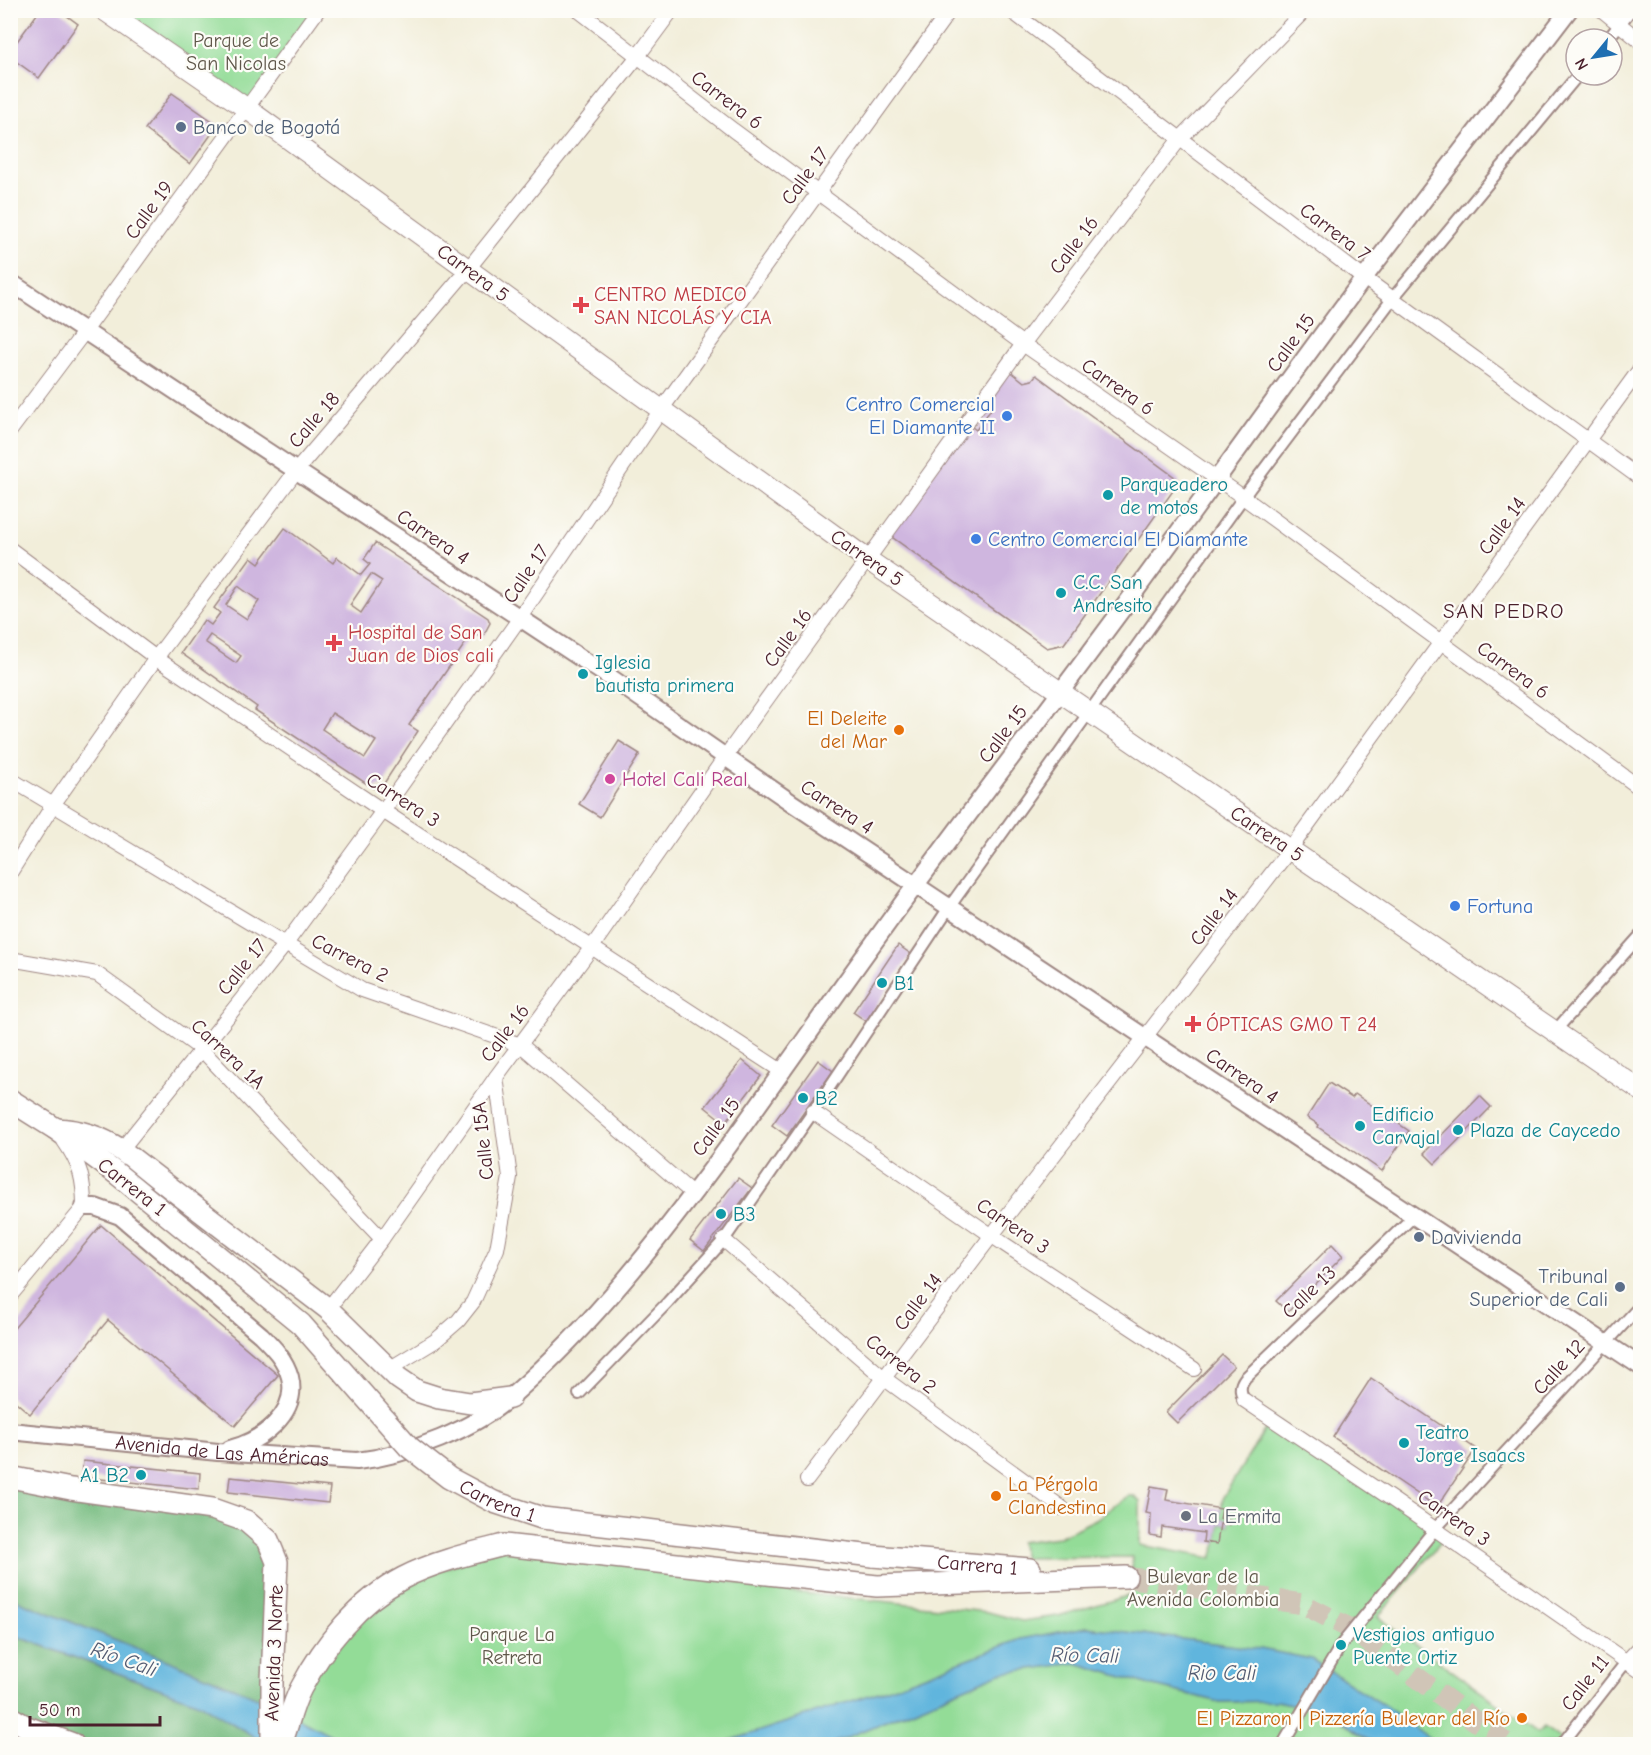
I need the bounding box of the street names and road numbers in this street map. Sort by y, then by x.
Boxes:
street label: Carrera 6 [687,66,767,134]
street label: Calle 17 [776,142,834,209]
street label: Calle 19 [120,176,178,244]
street label: Carrera 7 [1295,198,1375,266]
street label: Calle 16 [1045,211,1103,279]
street label: Carrera 5 [432,239,514,307]
street label: Calle 15 [1262,309,1320,377]
street label: Carrera 6 [1077,354,1159,420]
street label: Calle 18 [284,387,344,453]
street label: Calle 14 [1473,493,1531,559]
street label: Carrera 4 [392,504,474,570]
street label: Carrera 5 [826,525,908,591]
street label: Calle 17 [498,540,554,608]
street label: Calle 16 [759,604,817,672]
street label: Carrera 6 [1472,636,1554,704]
street label: Calle 15 [974,700,1032,768]
street label: Carrera 3 [362,768,444,832]
street label: Carrera 4 [796,775,878,839]
street label: Carrera 5 [1226,801,1308,867]
street label: Calle 14 [1185,884,1243,950]
street label: Carrera 2 [308,929,392,987]
street label: Calle 17 [212,934,272,1000]
street label: Calle 16 [476,999,534,1067]
street label: Carrera 1A [186,1014,270,1094]
street label: Carrera 4 [1201,1043,1283,1109]
street label: Calle 15 [687,1093,745,1161]
street label: Calle 15A [467,1100,499,1181]
street label: Carrera 1 [93,1153,171,1221]
street label: Carrera 3 [972,1193,1054,1259]
street label: Calle 13 [1277,1261,1341,1323]
street label: Calle 14 [889,1269,947,1335]
street label: Carrera 2 [861,1329,941,1399]
street label: Calle 12 [1528,1335,1590,1399]
street label: Avenida de Las Américas [114,1430,330,1471]
street label: Carrera 1 [456,1474,539,1527]
street label: Carrera 3 [1413,1485,1495,1551]
street label: Carrera 1 [937,1550,1019,1579]
street label: Avenida 3 Norte [260,1584,288,1722]
street label: Calle 11 [1556,1651,1614,1715]

